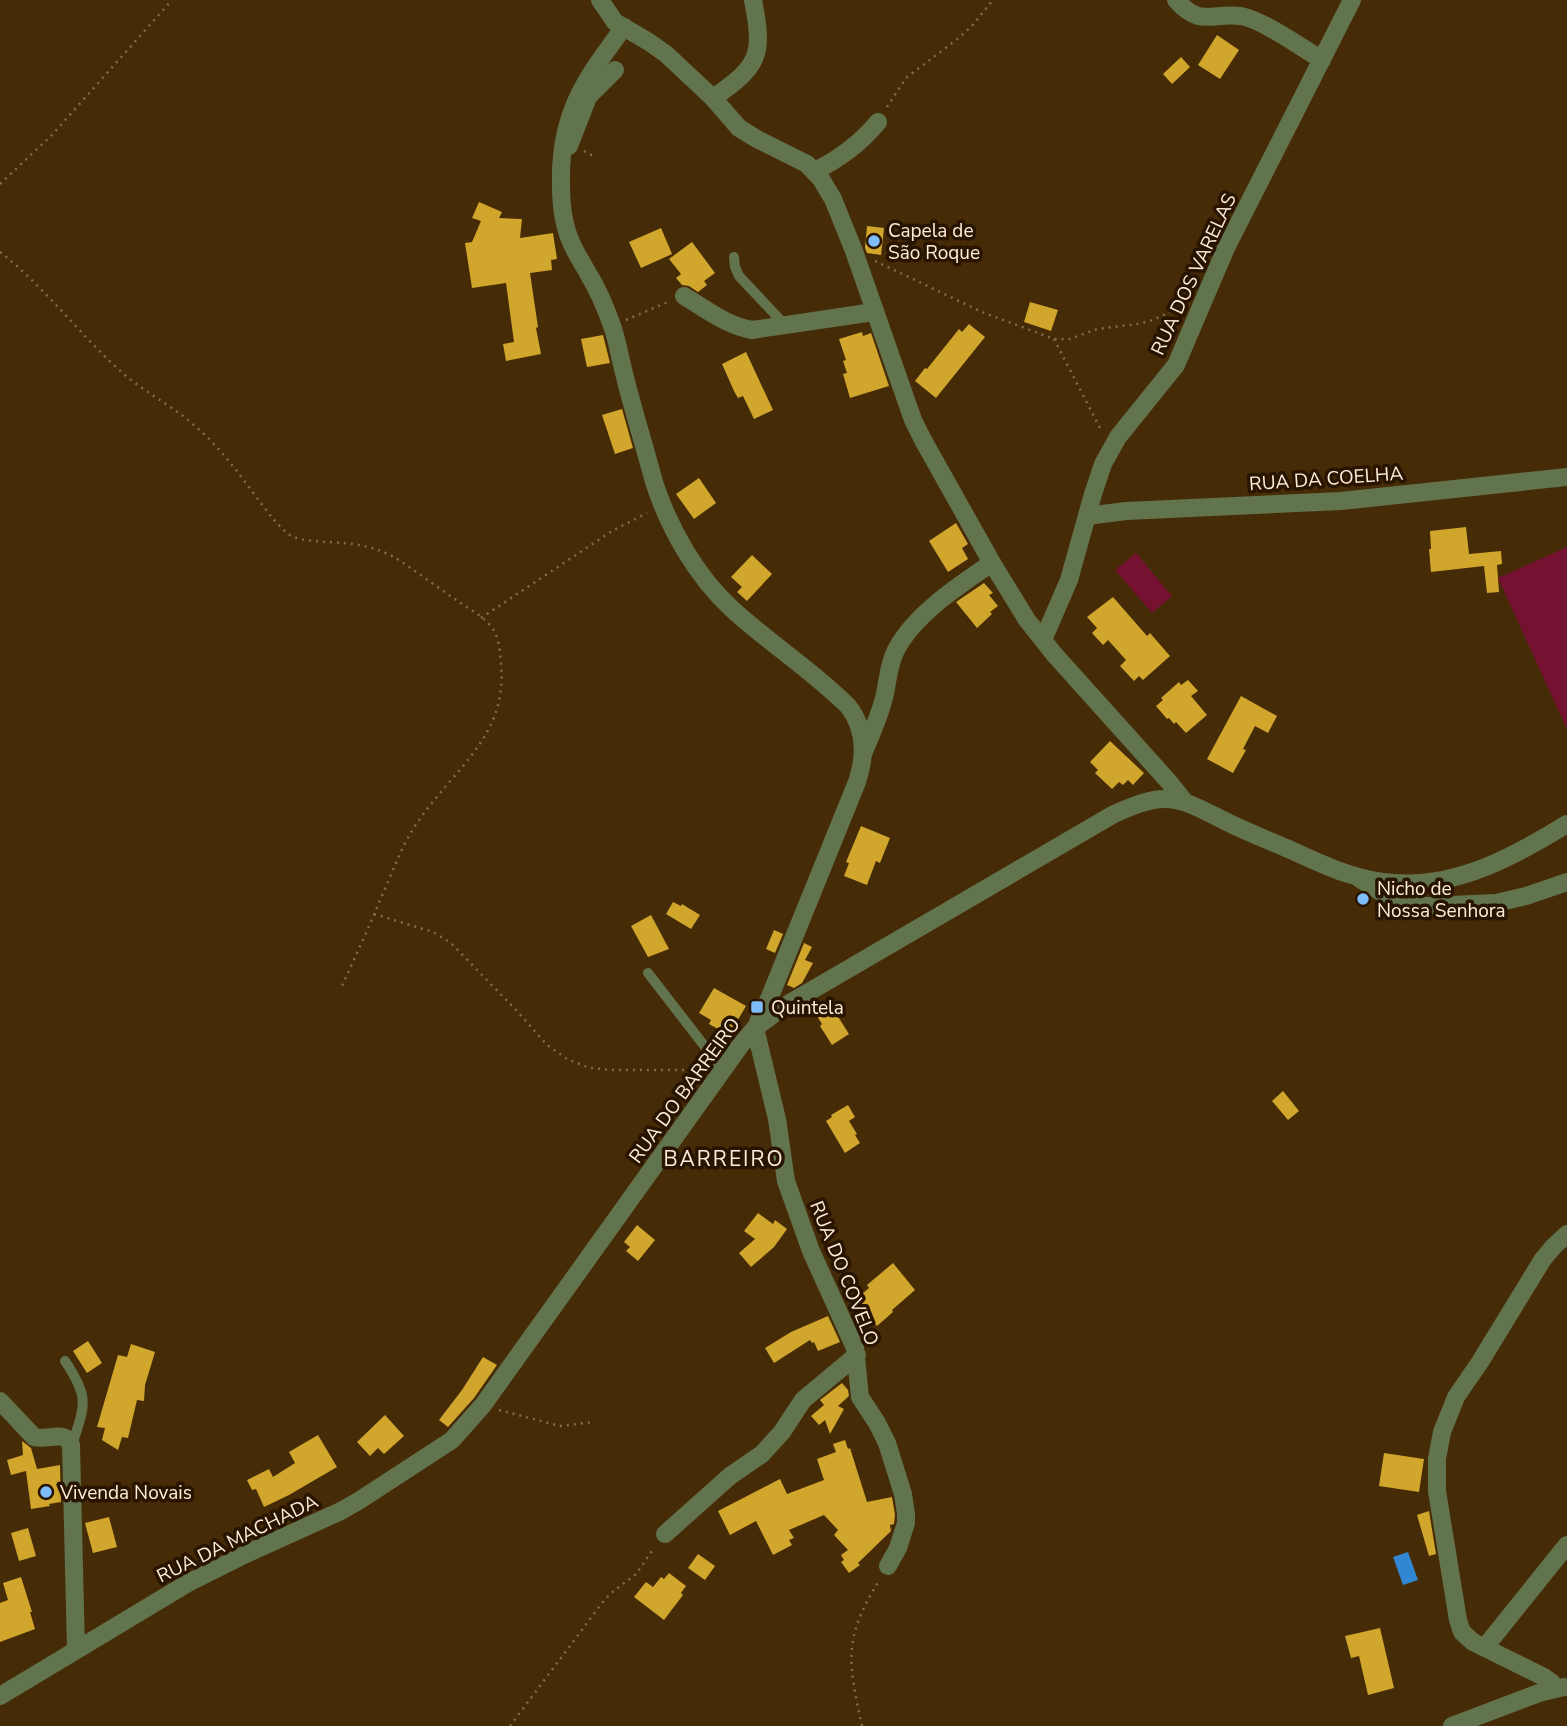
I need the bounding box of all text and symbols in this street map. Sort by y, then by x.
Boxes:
street label: RUA DOS VARELAS [1145,189,1243,359]
place label: Capela de São Roque [888,218,980,266]
marker: Capela de São Roque [866,233,882,249]
street label: RUA DA COELHA [1248,461,1404,497]
place label: Nicho de Nossa Senhora [1377,876,1506,924]
marker: Nicho de Nossa Senhora [1355,891,1371,907]
place label: Quintela [771,995,844,1021]
marker: Quintela [749,999,765,1015]
street label: RUA DO BARREIRO [624,1013,744,1167]
district label: BARREIRO [664,1146,784,1172]
street label: RUA DO COVELO [803,1197,885,1350]
place label: Vivenda Novais [59,1480,192,1506]
marker: Vivenda Novais [38,1484,54,1500]
street label: RUA DA MACHADA [152,1488,323,1589]

